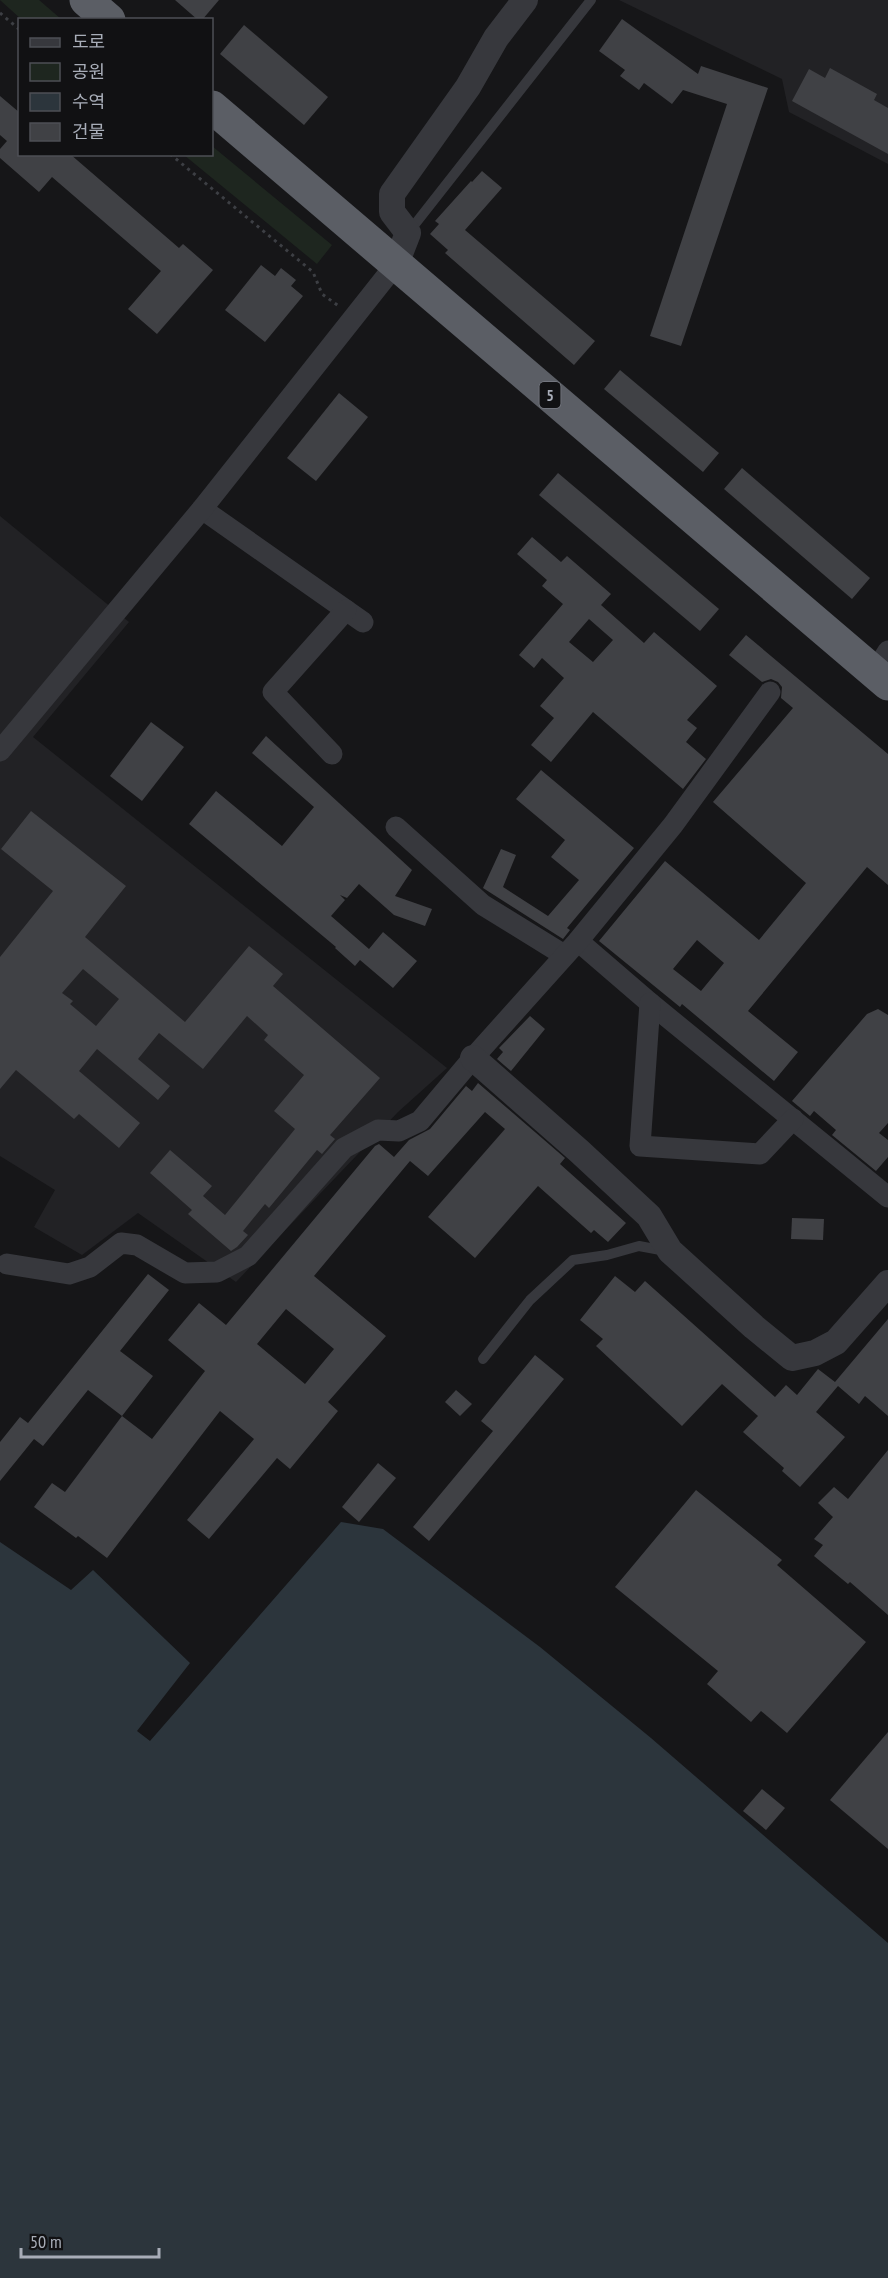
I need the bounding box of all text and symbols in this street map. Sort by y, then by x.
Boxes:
legend [18,18,213,156]
text: 도로 [72,30,105,53]
text: 공원 [72,60,105,83]
text: 수역 [72,90,105,113]
text: 건물 [72,120,105,143]
road number: 5 [540,382,560,408]
scale bar [21,2221,159,2259]
text: 50 m [30,2230,62,2253]

